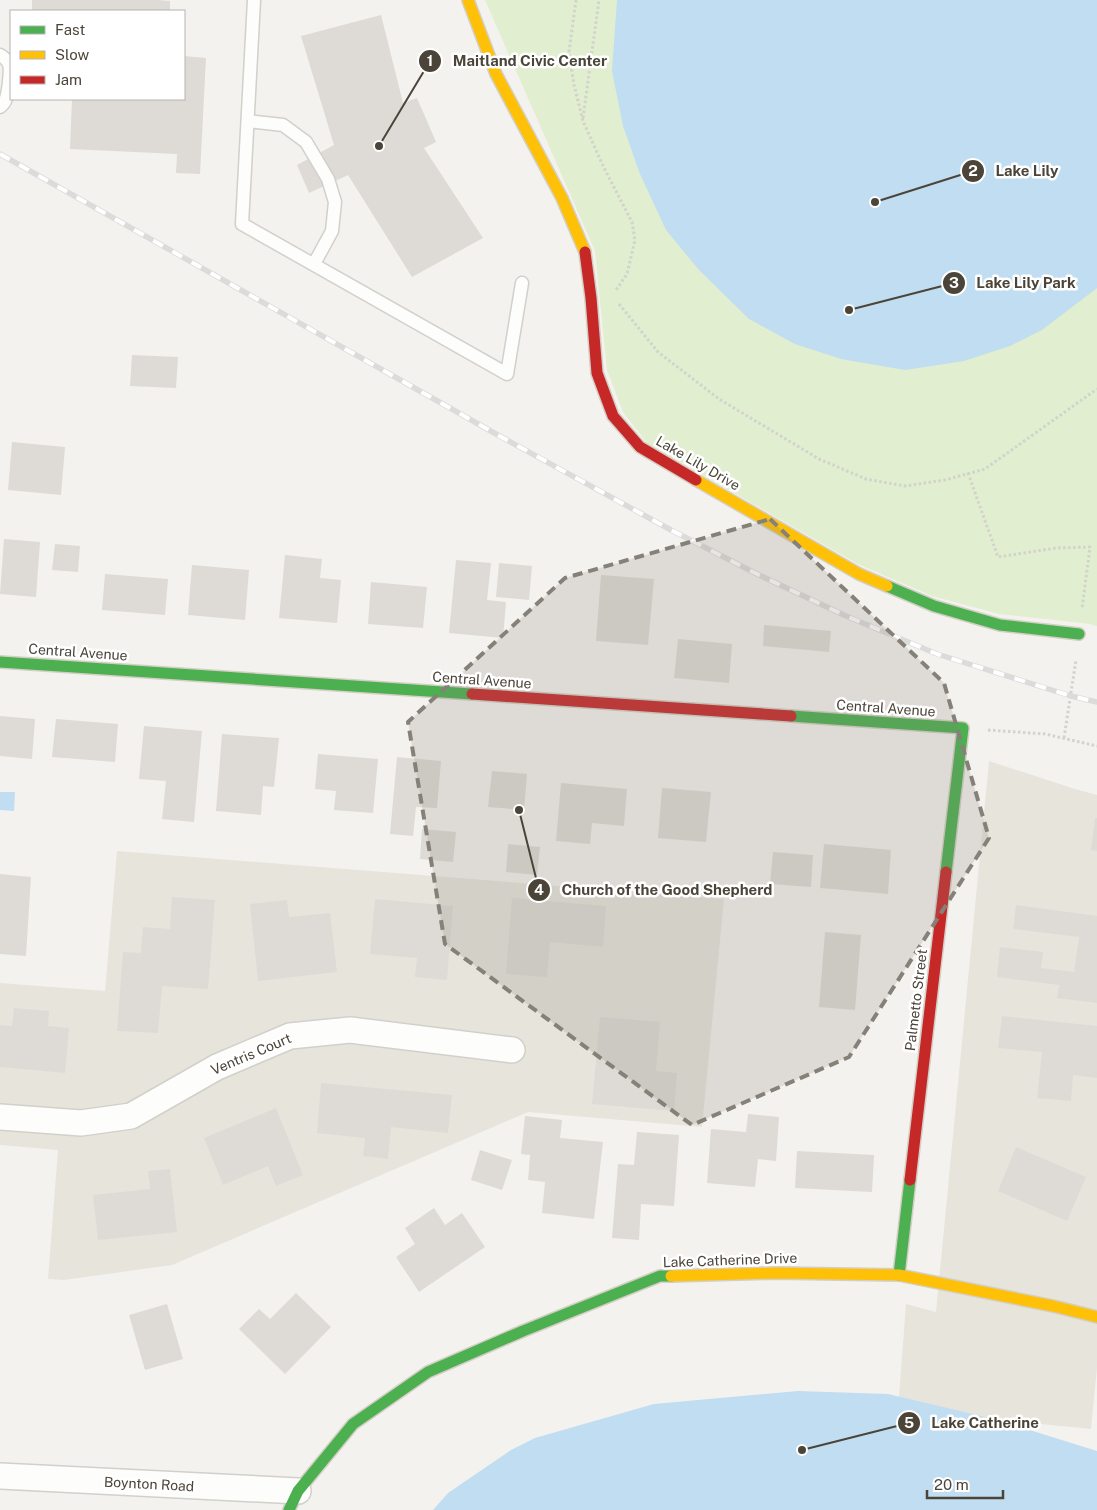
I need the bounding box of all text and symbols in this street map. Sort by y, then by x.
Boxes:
legend [10,10,185,100]
text: Fast [55,21,85,38]
text: Slow [55,46,90,63]
callout: Maitland Civic Center [418,46,617,76]
text: 1 [427,52,433,69]
text: Maitland Civic Center [453,52,607,69]
text: Jam [55,71,82,88]
callout: Lake Lily [960,156,1068,186]
text: 2 [968,162,978,179]
text: Lake Lily [995,162,1059,179]
callout: Lake Lily Park [941,268,1086,298]
text: 3 [949,274,959,291]
text: Lake Lily Park [976,274,1076,291]
street label: Lake Lily Drive [653,432,743,494]
street label: Central Avenue [28,641,128,663]
street label: Central Avenue [432,669,532,691]
street label: Central Avenue [836,697,936,719]
callout: Church of the Good Shepherd [527,875,783,905]
text: 4 [534,881,544,898]
text: Church of the Good Shepherd [562,881,773,898]
street label: Palmetto Street [902,948,930,1052]
street label: Ventris Court [208,1030,294,1078]
street label: Lake Catherine Drive [662,1250,798,1270]
callout: Lake Catherine [897,1408,1049,1438]
text: 5 [904,1414,914,1431]
text: Lake Catherine [931,1414,1039,1431]
scale bar [927,1468,1003,1500]
street label: Boynton Road [103,1474,195,1494]
text: 20 m [934,1476,969,1493]

